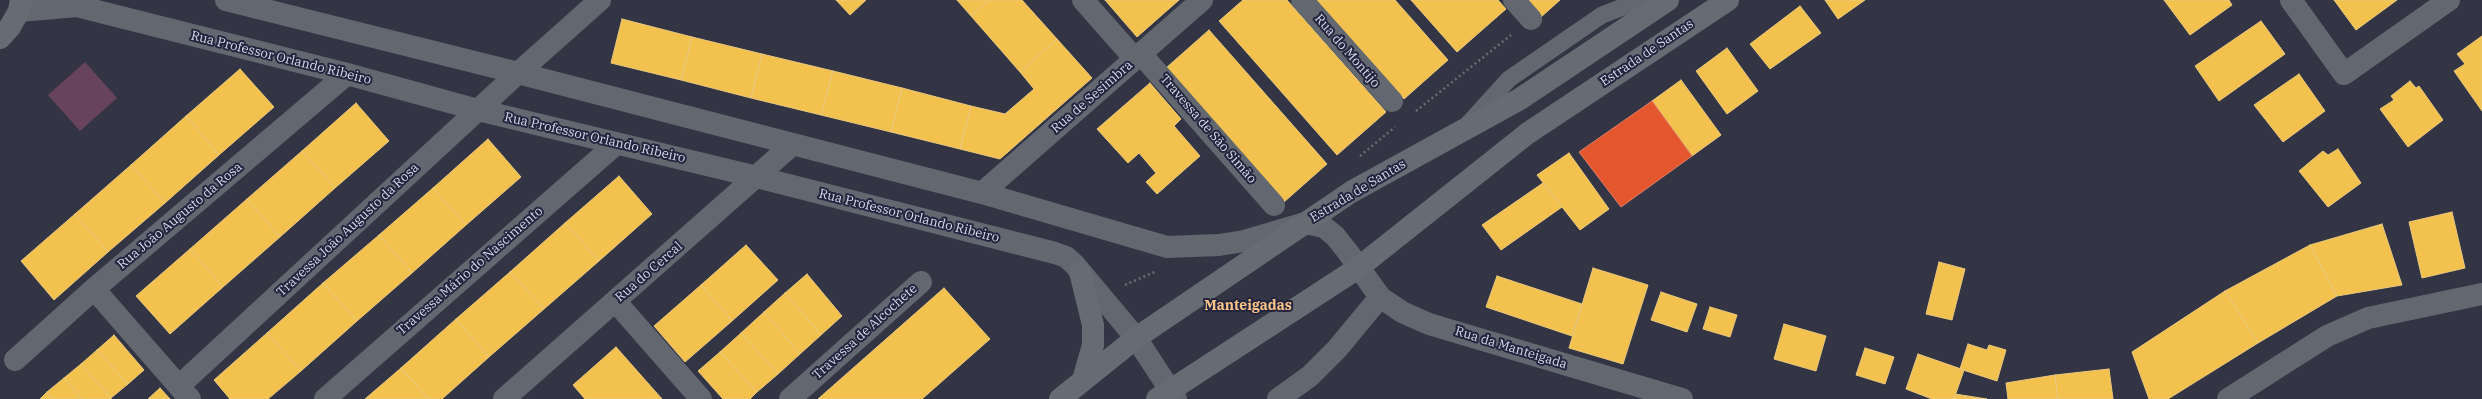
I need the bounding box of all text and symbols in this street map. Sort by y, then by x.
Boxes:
street label: Rua do Montijo [1311,11,1383,91]
street label: Estrada de Santas [1597,16,1697,90]
street label: Rua Professor Orlando Ribeiro [189,28,373,88]
street label: Rua de Sesimbra [1048,57,1136,137]
street label: Travessa de São Simão [1157,71,1259,187]
street label: Rua Professor Orlando Ribeiro [503,110,687,166]
street label: Estrada de Santas [1307,156,1409,226]
street label: Rua João Augusto da Rosa [115,159,245,273]
street label: Travessa João Augusto da Rosa [274,160,422,300]
street label: Rua Professor Orlando Ribeiro [817,186,1001,246]
street label: Travessa Mário do Nascimento [394,203,546,339]
street label: Rua do Cercal [612,239,686,305]
street label: Travessa de Alcochete [809,281,921,383]
district label: Manteigadas [1204,298,1292,314]
street label: Rua da Manteigada [1453,324,1569,372]

